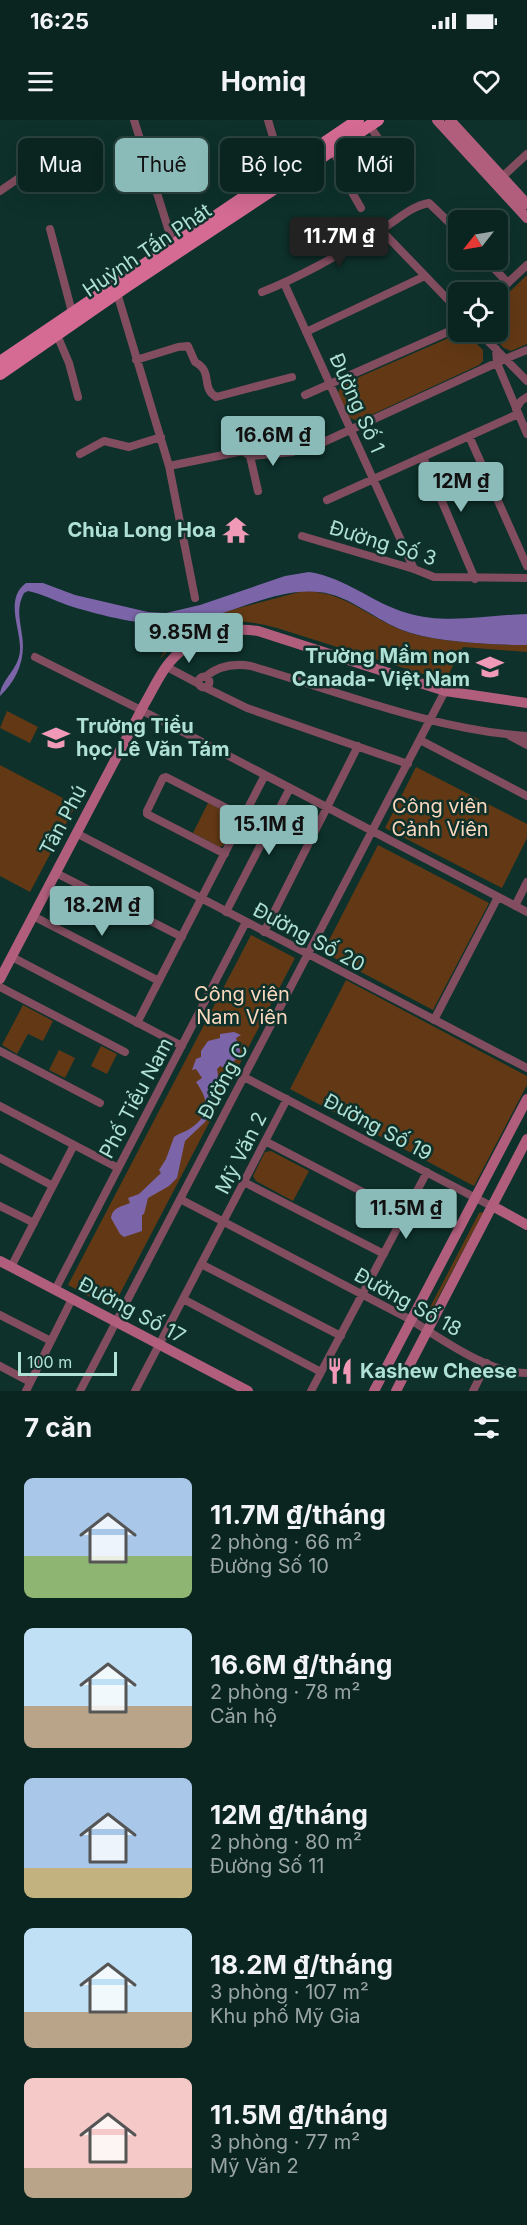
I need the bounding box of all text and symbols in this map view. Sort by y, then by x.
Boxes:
text: 16:25 [30,8,89,34]
icon: menu [24,65,57,98]
text: Homiq [221,65,306,98]
icon: heart [470,65,503,98]
chip: Mua [18,138,103,192]
chip: Thuê [115,138,208,192]
chip: Bộ lọc [220,138,324,192]
chip: Mới [336,138,414,192]
street label: Huỳnh Tấn Phát [78,198,216,302]
north arrow [448,210,508,270]
map controls [448,210,508,342]
pin: 11.7M ₫ [284,217,394,268]
text: 11.7M ₫ [303,224,375,248]
button: locate [448,282,508,342]
street label: Đường Số 1 [324,350,390,456]
pin: 16.6M ₫ [218,416,328,467]
text: 16.6M ₫ [235,423,311,447]
pin: 12M ₫ [419,462,503,513]
text: 12M ₫ [432,469,490,493]
temple icon: Chùa Long Hoa [221,515,251,545]
street label: Đường Số 3 [327,515,439,571]
place label: Chùa Long Hoa [68,518,216,542]
pin: 9.85M ₫ [134,613,244,664]
text: 9.85M ₫ [149,620,229,644]
place label: Trường Mầm non Canada- Việt Nam [292,644,470,691]
school or university icon: Trường Mầm non Canada- Việt Nam [475,652,505,682]
place label: Trường Tiểu học Lê Văn Tám [76,714,229,761]
school or university icon: Trường Tiểu học Lê Văn Tám [41,723,71,753]
street label: Tân Phú [34,781,92,859]
park label: Công viên Cảnh Viên [391,794,489,841]
pin: 15.1M ₫ [214,805,324,856]
text: 15.1M ₫ [234,812,304,836]
pin: 18.2M ₫ [47,886,157,937]
text: 18.2M ₫ [64,893,140,917]
street label: Đường Số 20 [249,898,369,976]
park label: Công viên Nam Viên [194,982,290,1029]
street label: Phố Tiểu Nam [94,1034,178,1162]
street label: Đường C [193,1039,253,1123]
street label: Đường Số 19 [320,1089,436,1165]
street label: Mỹ Văn 2 [210,1108,272,1198]
pin: 11.5M ₫ [351,1189,461,1240]
text: 11.5M ₫ [370,1196,442,1220]
street label: Đường Số 18 [350,1263,466,1341]
street label: Đường Số 17 [74,1272,190,1348]
scale bar [18,1349,117,1376]
text: 100 m [27,1352,72,1372]
restaurant icon: Kashew Cheese [325,1356,355,1386]
place label: Kashew Cheese [360,1359,517,1383]
icon: filters [470,1411,503,1444]
text: 7 căn [24,1412,92,1443]
text: 11.7M ₫/tháng [210,1499,386,1530]
icon: home [72,1502,144,1574]
text: 2 phòng · 66 m² [210,1530,362,1554]
text: Đường Số 10 [210,1554,329,1578]
text: 16.6M ₫/tháng [210,1649,392,1680]
icon: home [72,1652,144,1724]
text: 2 phòng · 78 m² [210,1680,360,1704]
text: Căn hộ [210,1704,277,1728]
text: 12M ₫/tháng [210,1799,368,1830]
icon: home [72,1802,144,1874]
text: 2 phòng · 80 m² [210,1830,362,1854]
text: Đường Số 11 [210,1854,325,1878]
text: 18.2M ₫/tháng [210,1949,393,1980]
icon: home [72,1952,144,2024]
text: 3 phòng · 107 m² [210,1980,369,2004]
text: Khu phố Mỹ Gia [210,2004,360,2028]
text: 11.5M ₫/tháng [210,2099,388,2130]
icon: home [72,2102,144,2174]
text: 3 phòng · 77 m² [210,2130,360,2154]
text: Mỹ Văn 2 [210,2154,299,2178]

